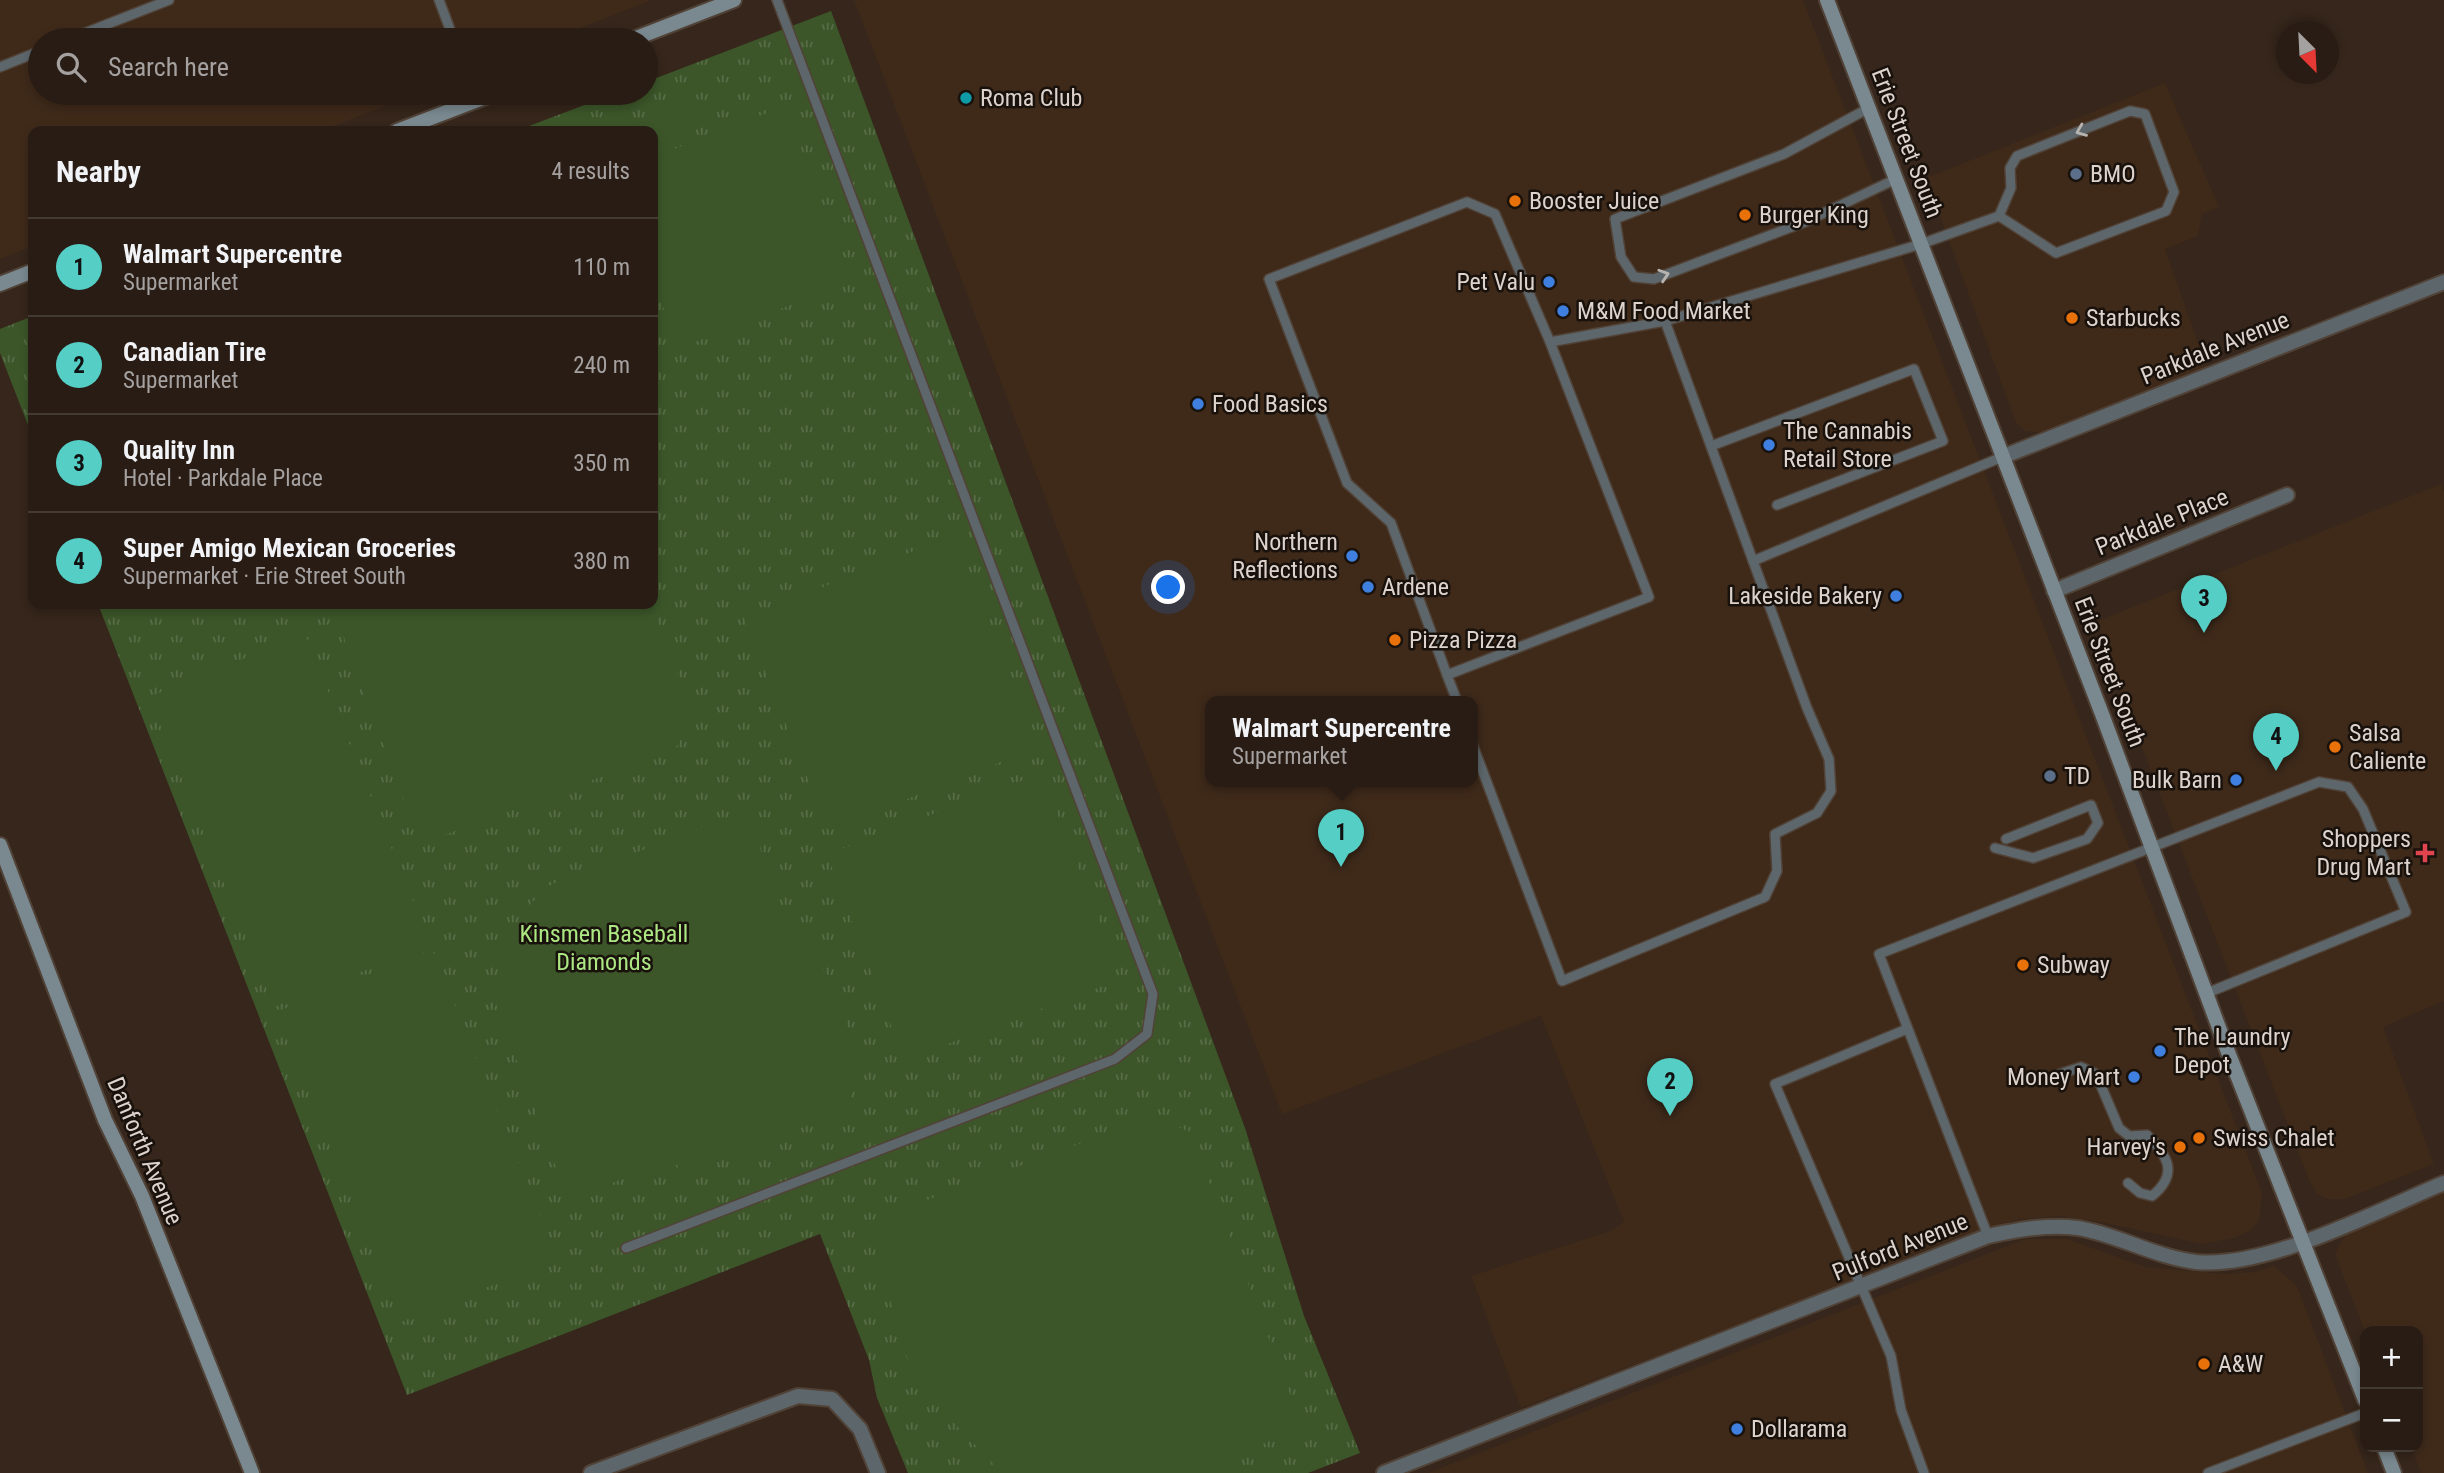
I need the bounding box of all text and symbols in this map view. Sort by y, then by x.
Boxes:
north arrow [2276,21,2339,84]
search box [28,28,658,105]
icon: search [52,48,90,86]
text: Search here [108,52,229,82]
street label: Erie Street South [1866,64,1948,222]
place label: Roma Club [980,84,1082,112]
marker: Roma Club [958,90,974,106]
one-way arrow [2075,122,2087,136]
text: Nearby [56,154,141,189]
text: 4 results [552,158,630,185]
place label: BMO [2090,160,2136,188]
marker: BMO [2068,166,2084,182]
place label: Booster Juice [1529,187,1659,215]
marker: Booster Juice [1507,193,1523,209]
place label: Burger King [1759,201,1869,229]
marker: Burger King [1737,207,1753,223]
text: Walmart Supercentre [123,239,342,269]
text: 1 [73,254,85,281]
text: 110 m [573,254,630,281]
place label: Pet Valu [1456,268,1535,296]
one-way arrow [1657,268,1669,283]
text: Supermarket [123,269,238,296]
marker: Pet Valu [1541,274,1557,290]
place label: M&M Food Market [1577,297,1751,325]
marker: M&M Food Market [1555,303,1571,319]
place label: Starbucks [2086,304,2181,332]
street label: Parkdale Avenue [2137,306,2293,390]
marker: Starbucks [2064,310,2080,326]
text: Canadian Tire [123,337,266,367]
text: 2 [73,352,85,379]
text: 240 m [573,352,630,379]
text: Supermarket [123,367,238,394]
place label: Food Basics [1212,390,1328,418]
marker: Food Basics [1190,396,1206,412]
place label: The Cannabis Retail Store [1783,417,1912,473]
text: Quality Inn [123,435,235,465]
marker: The Cannabis Retail Store [1761,437,1777,453]
text: 3 [73,450,85,477]
text: 350 m [573,450,630,477]
text: Hotel · Parkdale Place [123,465,323,492]
street label: Parkdale Place [2091,483,2233,561]
place label: Northern Reflections [1232,528,1338,584]
text: Super Amigo Mexican Groceries [123,533,456,563]
text: 4 [73,548,85,575]
text: 380 m [573,548,630,575]
marker: Northern Reflections [1344,548,1360,564]
text: Supermarket · Erie Street South [123,563,406,590]
your location [1151,570,1185,604]
place label: Ardene [1382,573,1449,601]
pin: 3 [2181,575,2227,633]
marker: Ardene [1360,579,1376,595]
place label: Lakeside Bakery [1728,582,1882,610]
marker: Lakeside Bakery [1888,588,1904,604]
street label: Erie Street South [2069,593,2151,751]
place label: Pizza Pizza [1409,626,1517,654]
marker: Pizza Pizza [1387,632,1403,648]
popup [1205,696,1478,787]
text: Walmart Supercentre [1232,713,1451,743]
pin: 4 [2253,713,2299,771]
place label: Salsa Caliente [2349,719,2426,775]
marker: Salsa Caliente [2327,739,2343,755]
text: Supermarket [1232,743,1347,770]
place label: TD [2064,762,2090,790]
place label: Bulk Barn [2132,766,2222,794]
marker: TD [2042,768,2058,784]
marker: Bulk Barn [2228,772,2244,788]
pin: 1 [1318,809,1364,867]
place label: Shoppers Drug Mart [2316,825,2411,881]
marker: Shoppers Drug Mart [2417,845,2433,861]
park label: Kinsmen Baseball Diamonds [520,920,688,976]
place label: Subway [2037,951,2110,979]
marker: Subway [2015,957,2031,973]
place label: The Laundry Depot [2174,1023,2290,1079]
marker: The Laundry Depot [2152,1043,2168,1059]
pin: 2 [1647,1058,1693,1116]
place label: Money Mart [2007,1063,2120,1091]
marker: Money Mart [2126,1069,2142,1085]
street label: Danforth Avenue [101,1073,189,1229]
place label: Swiss Chalet [2213,1124,2335,1152]
marker: Swiss Chalet [2191,1130,2207,1146]
place label: Harvey's [2087,1133,2166,1161]
marker: Harvey's [2172,1139,2188,1155]
street label: Pulford Avenue [1828,1207,1972,1287]
map controls [2360,1326,2423,1452]
button: + [2360,1326,2423,1389]
place label: A&W [2218,1350,2263,1378]
marker: A&W [2196,1356,2212,1372]
button: − [2360,1389,2423,1452]
place label: Dollarama [1751,1415,1847,1443]
marker: Dollarama [1729,1421,1745,1437]

